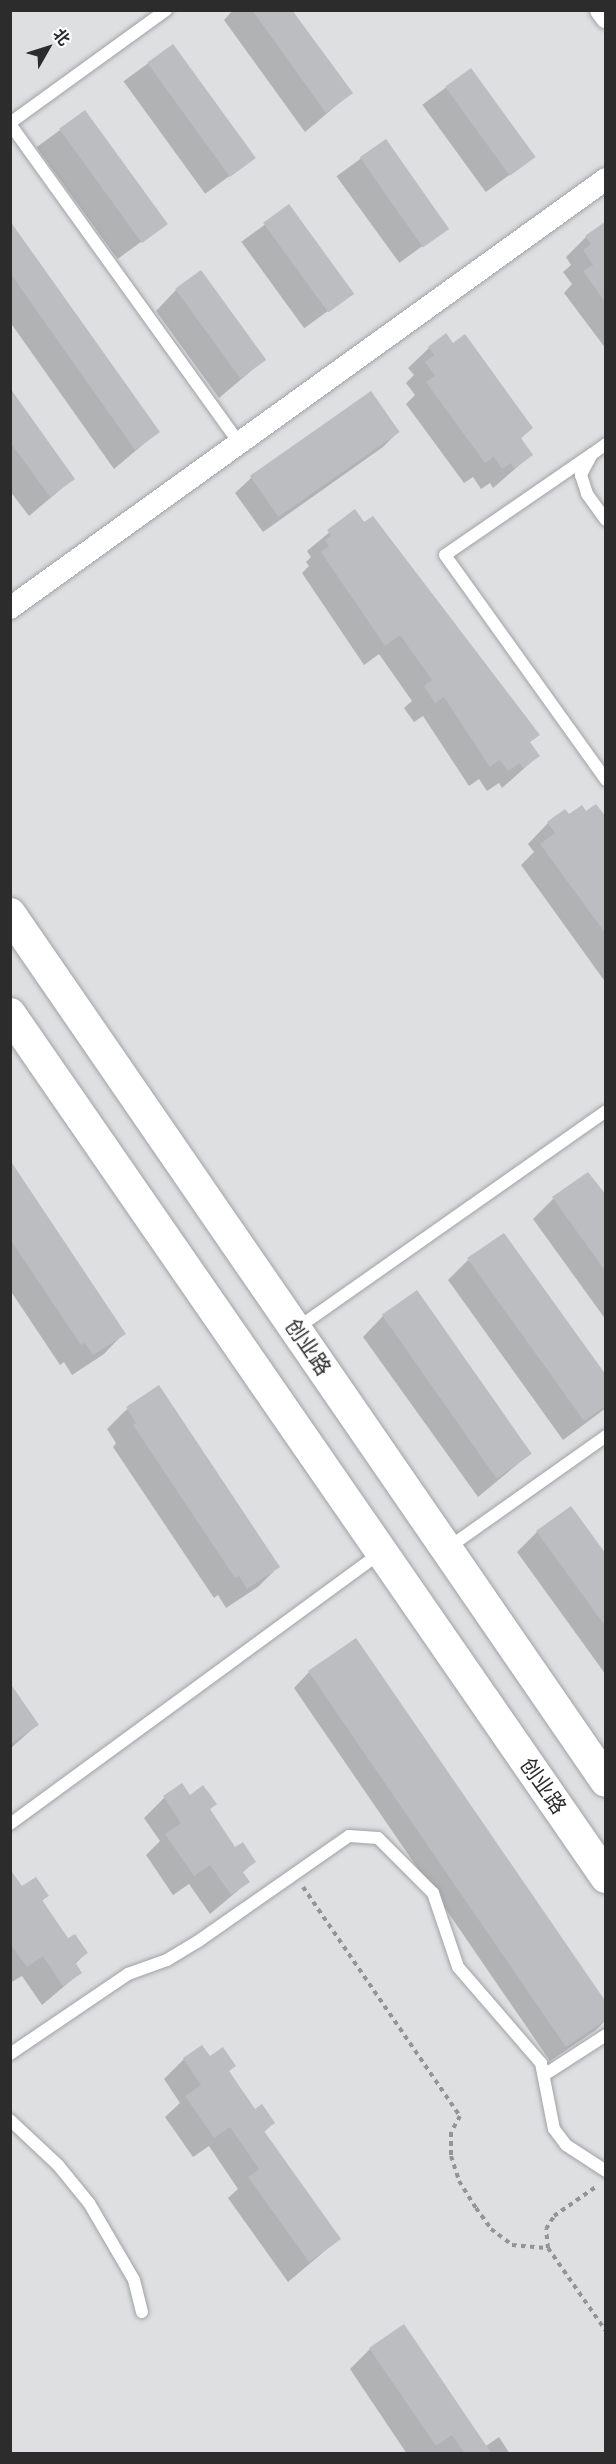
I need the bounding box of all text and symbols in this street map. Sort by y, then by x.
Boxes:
north arrow [18,18,78,78]
text: 北 [49,24,75,49]
street label: 创业路 [280,1314,336,1380]
street label: 创业路 [515,1753,571,1819]

